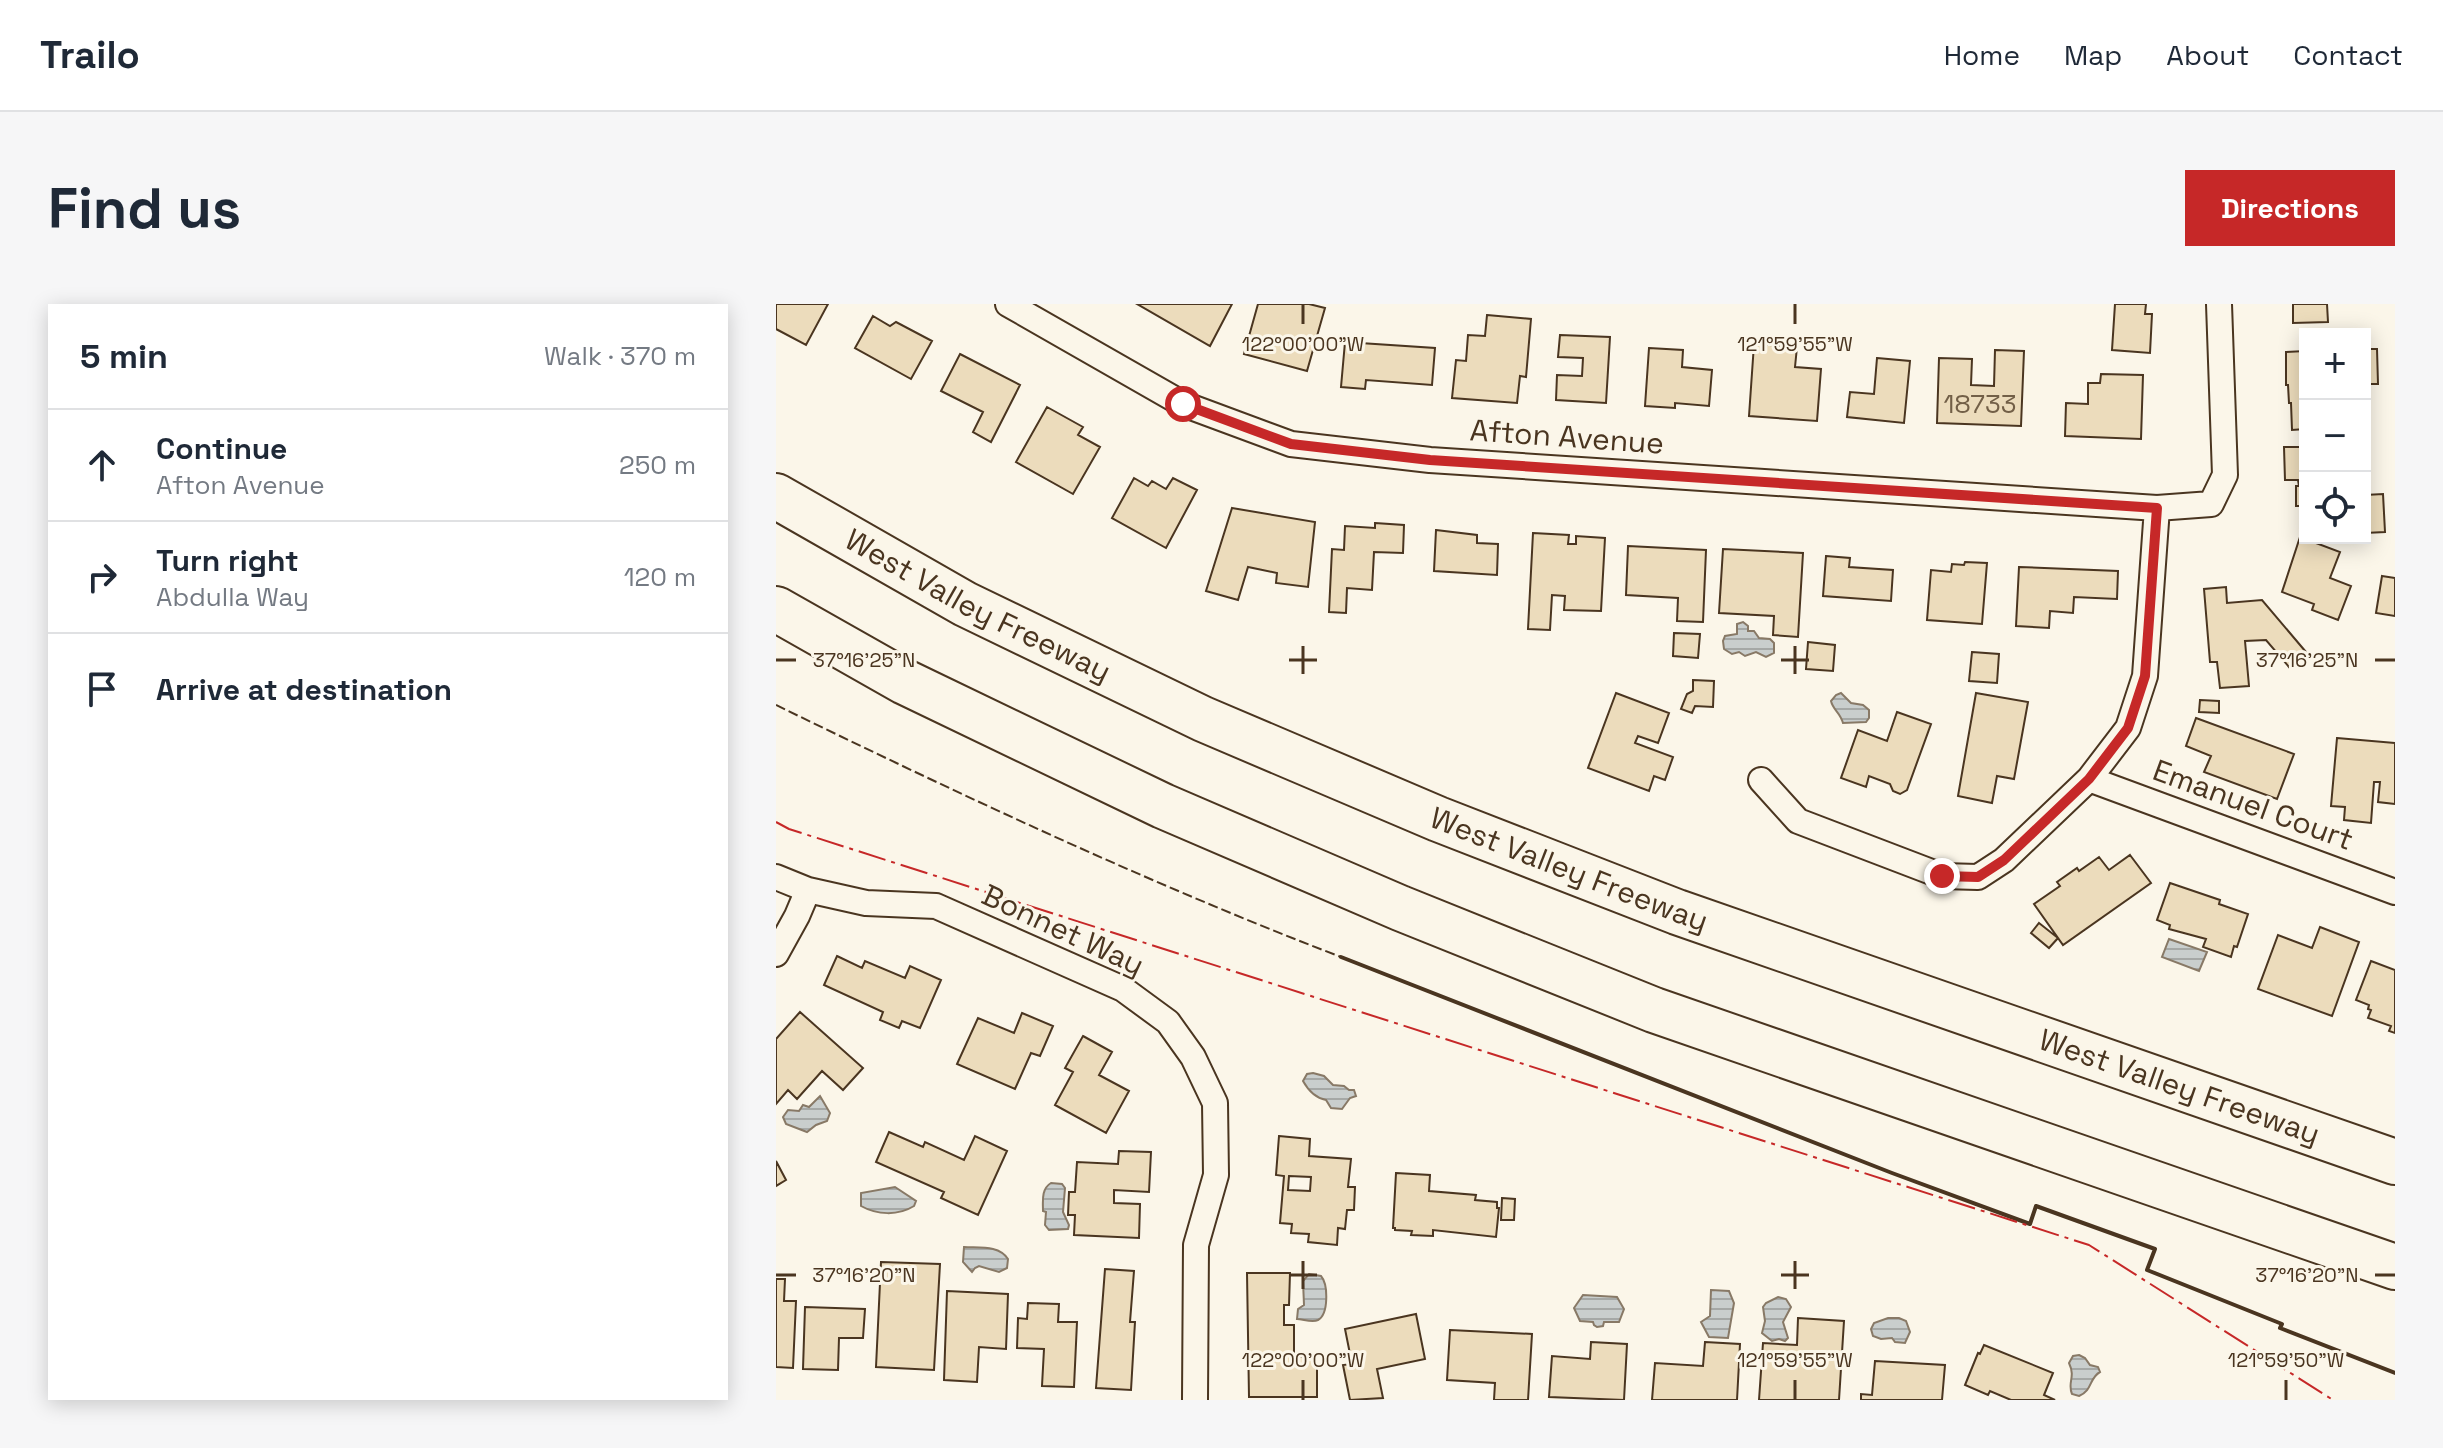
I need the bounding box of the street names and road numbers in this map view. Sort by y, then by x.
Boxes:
street label: Afton Avenue [1469,410,1665,463]
street label: West Valley Freeway [838,520,1118,691]
street label: Emanuel Court [2148,750,2359,859]
street label: West Valley Freeway [1425,798,1713,940]
street label: Bonnet Way [976,875,1151,984]
street label: West Valley Freeway [2034,1020,2325,1153]

